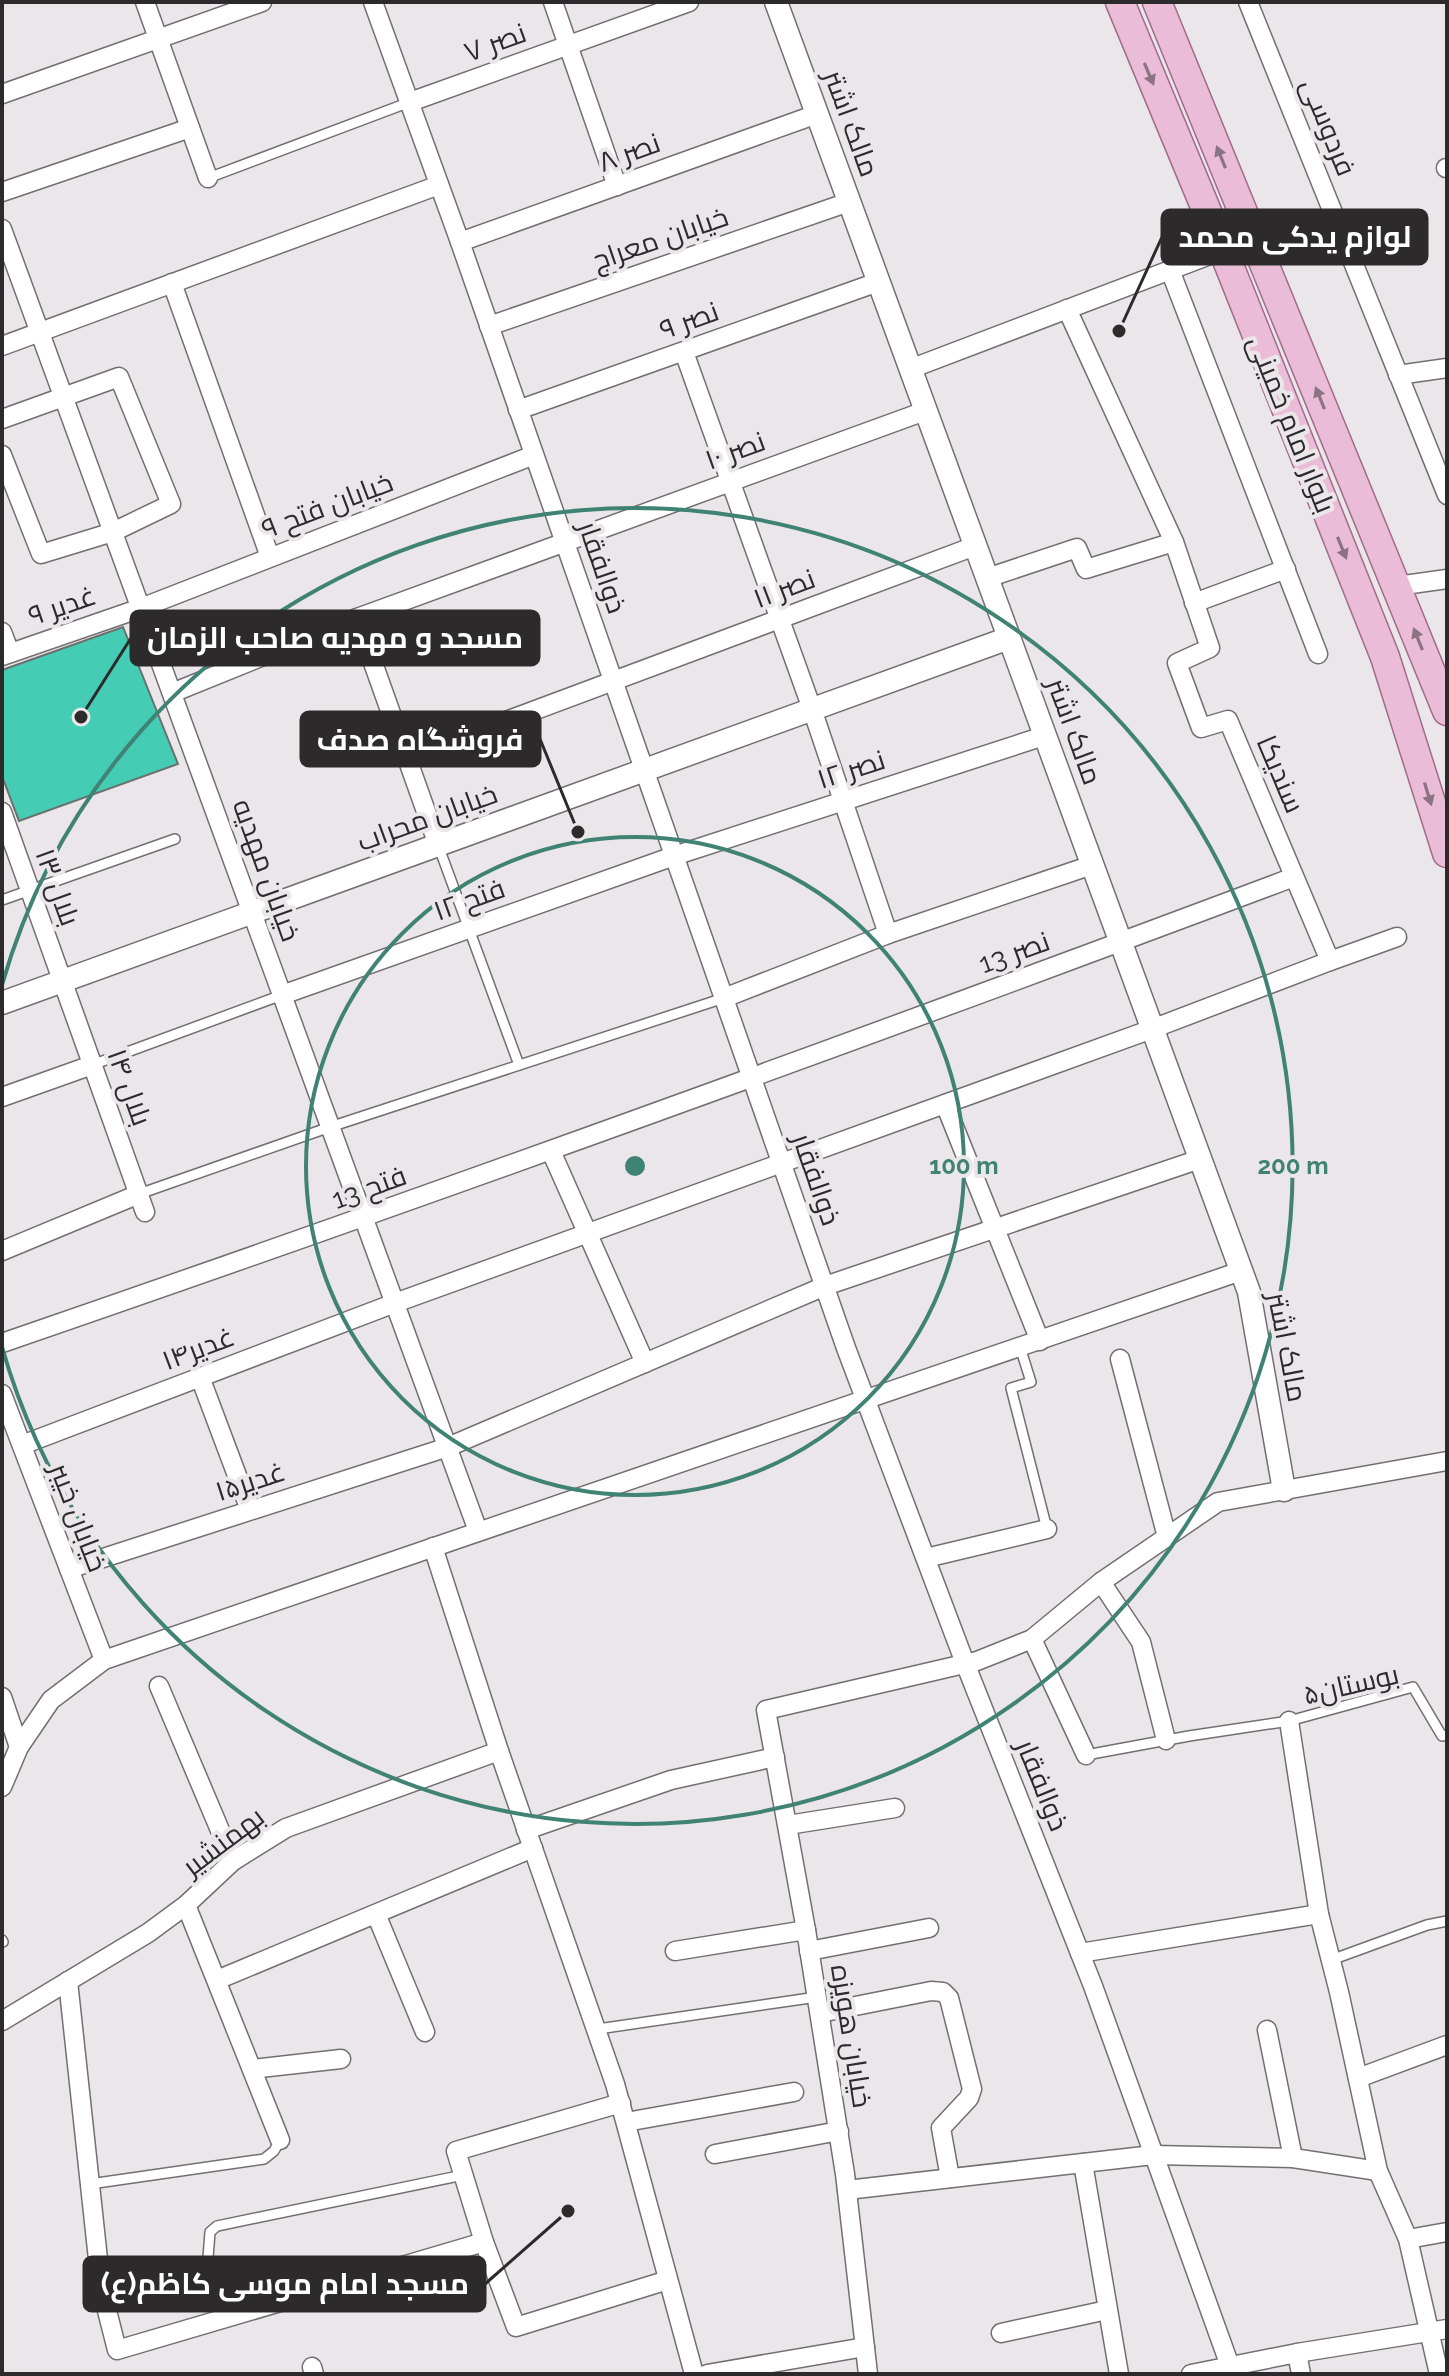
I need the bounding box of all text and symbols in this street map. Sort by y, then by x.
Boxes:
street label: نصر ۷ [460,16,531,69]
one-way arrow [1143,62,1156,86]
street label: مالک اشتر [816,63,886,181]
street label: فردوسی [1294,74,1363,181]
street label: نصر ۸ [594,126,665,179]
one-way arrow [1214,145,1227,169]
street label: خیابان معراج [588,200,733,279]
callout: لوازم یدکی محمد [1162,210,1427,264]
text: لوازم یدکی محمد [1179,219,1411,257]
street label: نصر ۹ [655,295,723,346]
street label: بلوار امام خمینی [1238,331,1342,519]
one-way arrow [1313,386,1326,410]
street label: نصر ۱۰ [701,424,770,477]
street label: خیابان فتح ۹ [257,465,398,547]
street label: ذوالفقار [571,515,634,618]
one-way arrow [1336,536,1349,560]
street label: نصر ۱۱ [749,562,820,615]
street label: غدیر ۹ [24,579,100,632]
callout: مسجد و مهدیه صاحب الزمان [131,611,539,665]
text: مسجد و مهدیه صاحب الزمان [147,620,523,656]
one-way arrow [1411,627,1424,651]
street label: مالک اشتر [1039,671,1109,789]
callout: فروشگاه صدف [301,712,540,766]
text: فروشگاه صدف [317,722,523,758]
street label: سندیکا [1250,731,1311,818]
street label: نصر ۱۲ [813,743,889,796]
street label: خیابان محراب [353,777,502,858]
one-way arrow [1422,782,1435,806]
street label: خیابان مهدیه [226,795,307,946]
street label: بلال ۱۳ [28,844,87,930]
street label: فتح ۱۲ [429,871,510,929]
street label: نصر 13 [974,924,1054,980]
street label: بلال ۱۴ [100,1044,159,1130]
street label: ذوالفقار [785,1127,848,1230]
text: 100 m [929,1151,999,1180]
text: 200 m [1257,1151,1329,1180]
centre of rings [621,1152,649,1180]
street label: فتح 13 [327,1159,412,1218]
street label: مالک اشتر [1260,1287,1314,1405]
street label: غدیر۱۴ [157,1320,239,1377]
street label: غدیر۱۵ [211,1455,289,1508]
street label: خیابان خیبر [42,1456,114,1576]
street label: بوستان۵ [1300,1657,1402,1712]
street label: ذوالفقار [1009,1733,1076,1836]
street label: بهمنشیر [174,1800,271,1884]
street label: خیابان هویزه [824,1962,879,2110]
callout: مسجد امام موسی کاظم(ع) [84,2257,485,2311]
text: مسجد امام موسی کاظم(ع) [101,2266,469,2304]

